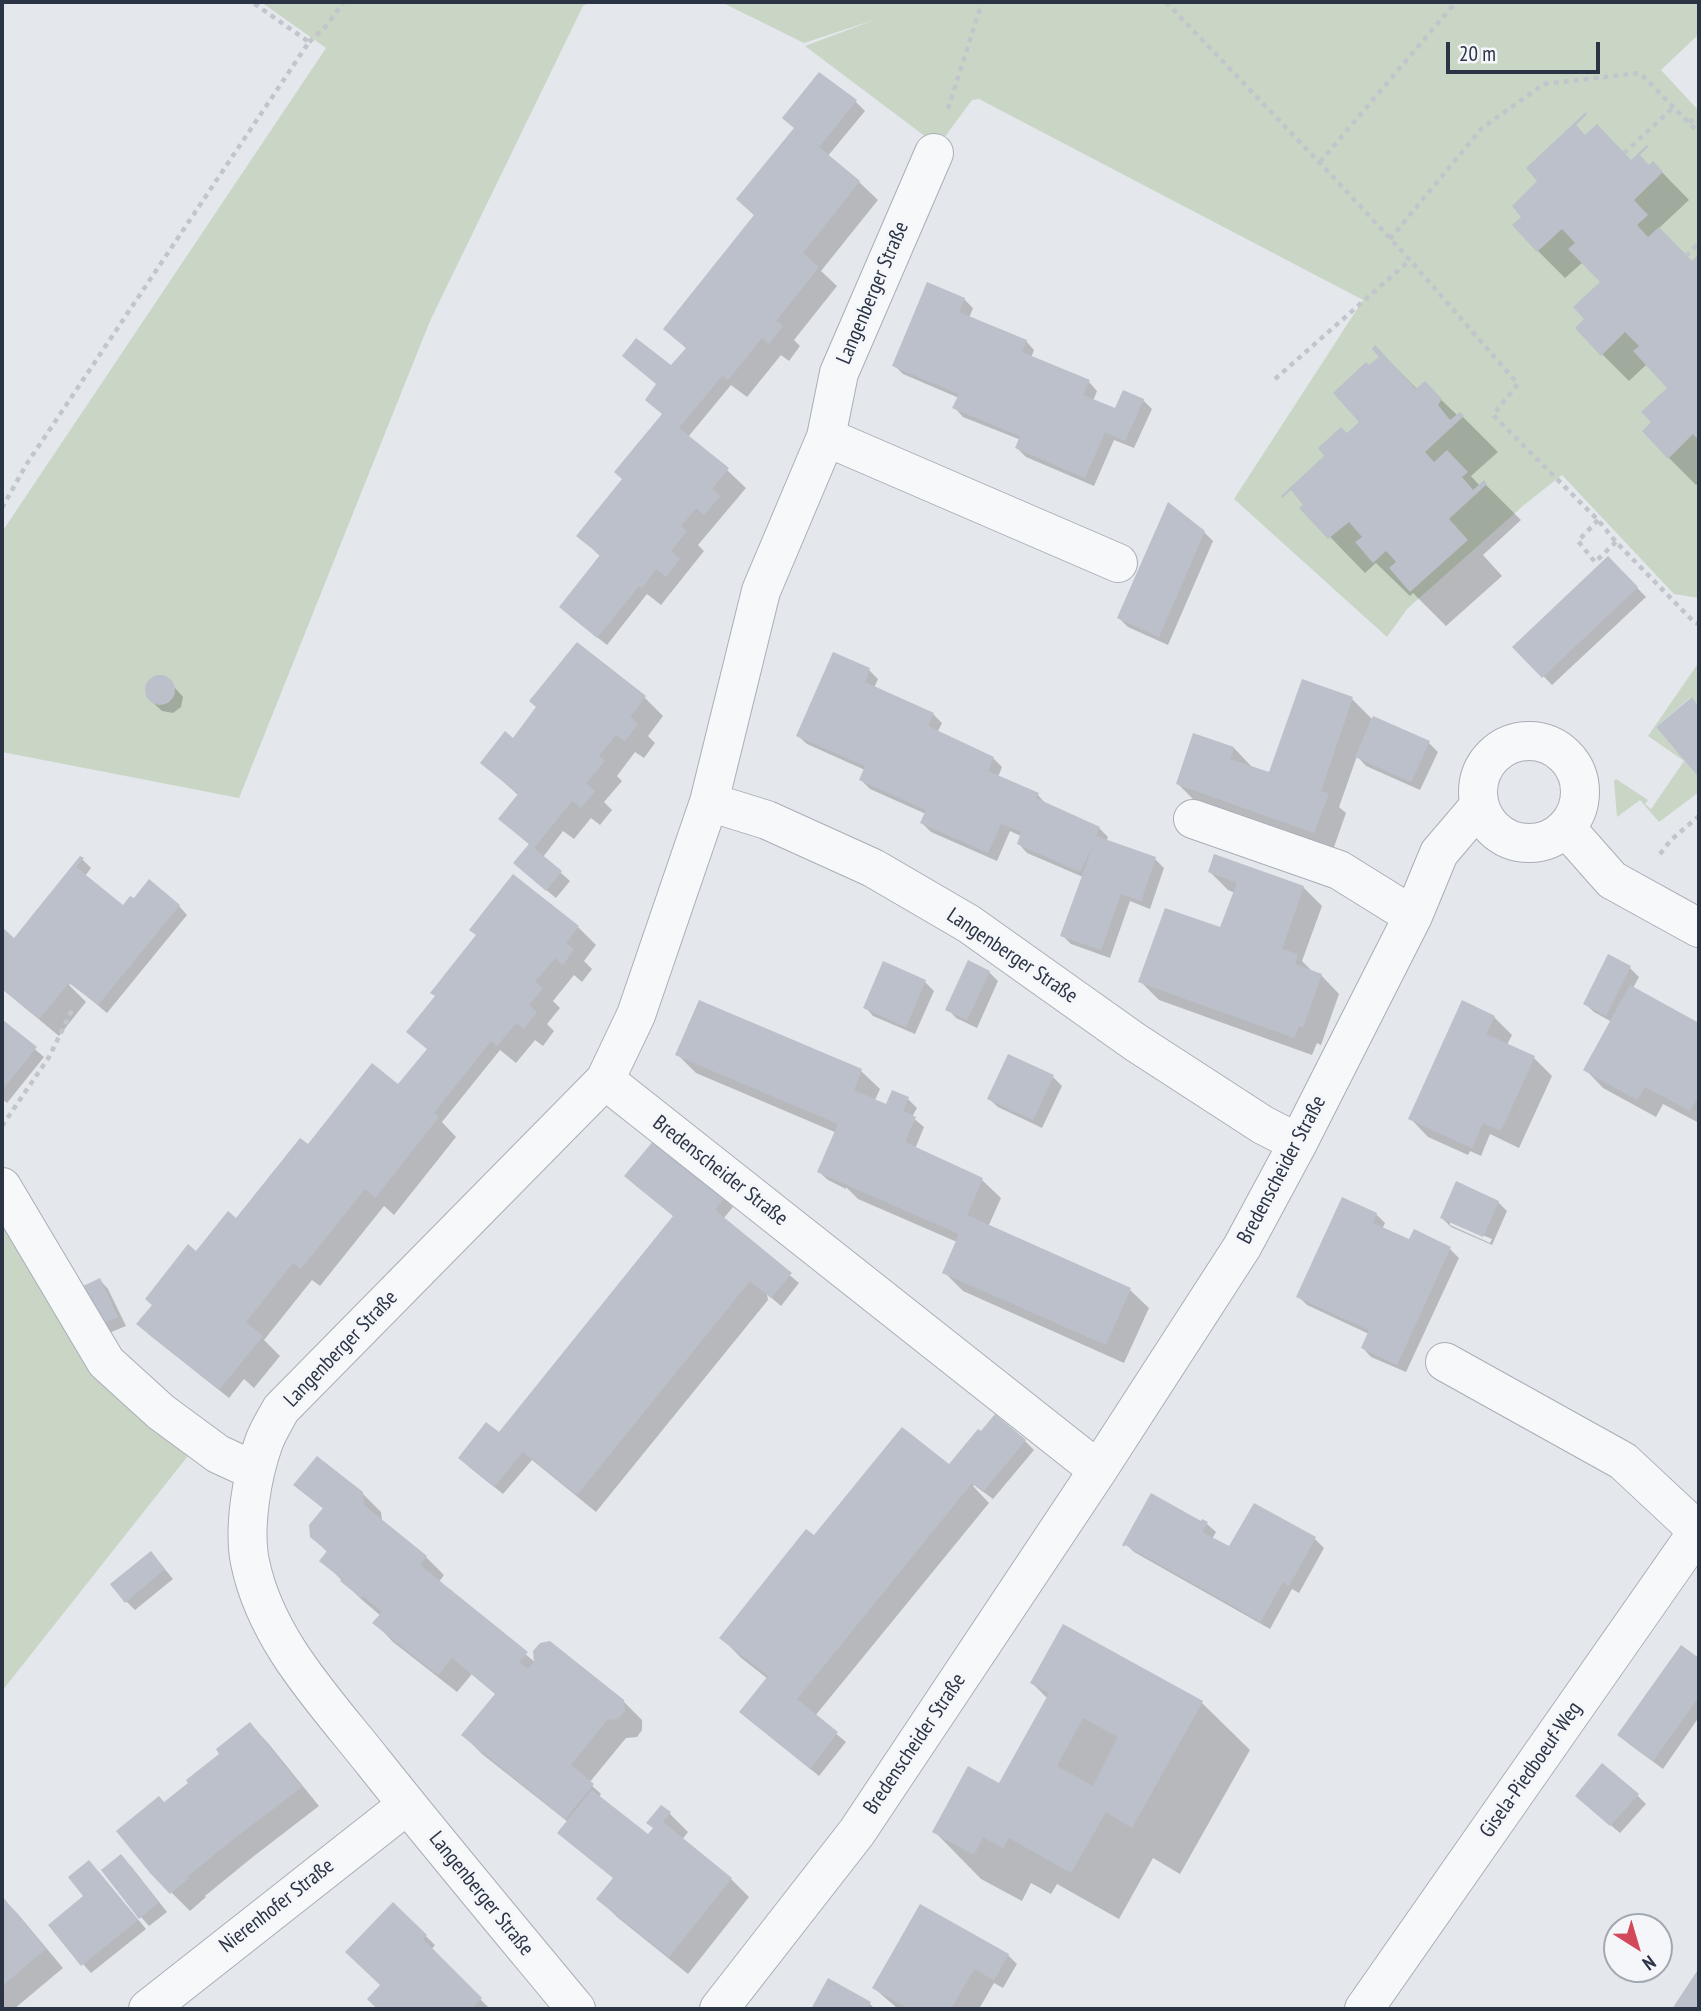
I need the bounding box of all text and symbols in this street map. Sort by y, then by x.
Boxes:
scale bar [1449,28,1603,72]
text: 20 m [1459,40,1496,67]
street label: Langenberger Straße [832,218,914,368]
street label: Langenberger Straße [942,903,1082,1009]
street label: Bredenscheider Straße [1232,1092,1332,1248]
street label: Bredenscheider Straße [648,1111,792,1231]
street label: Langenberger Straße [279,1285,403,1413]
street label: Bredenscheider Straße [859,1669,971,1819]
street label: Gisela-Piedboeuf-Weg [1475,1697,1587,1843]
street label: Langenberger Straße [423,1827,539,1961]
street label: Nierenhofer Straße [215,1854,339,1958]
north arrow [1603,1913,1673,1983]
text: N [1638,1950,1661,1976]

